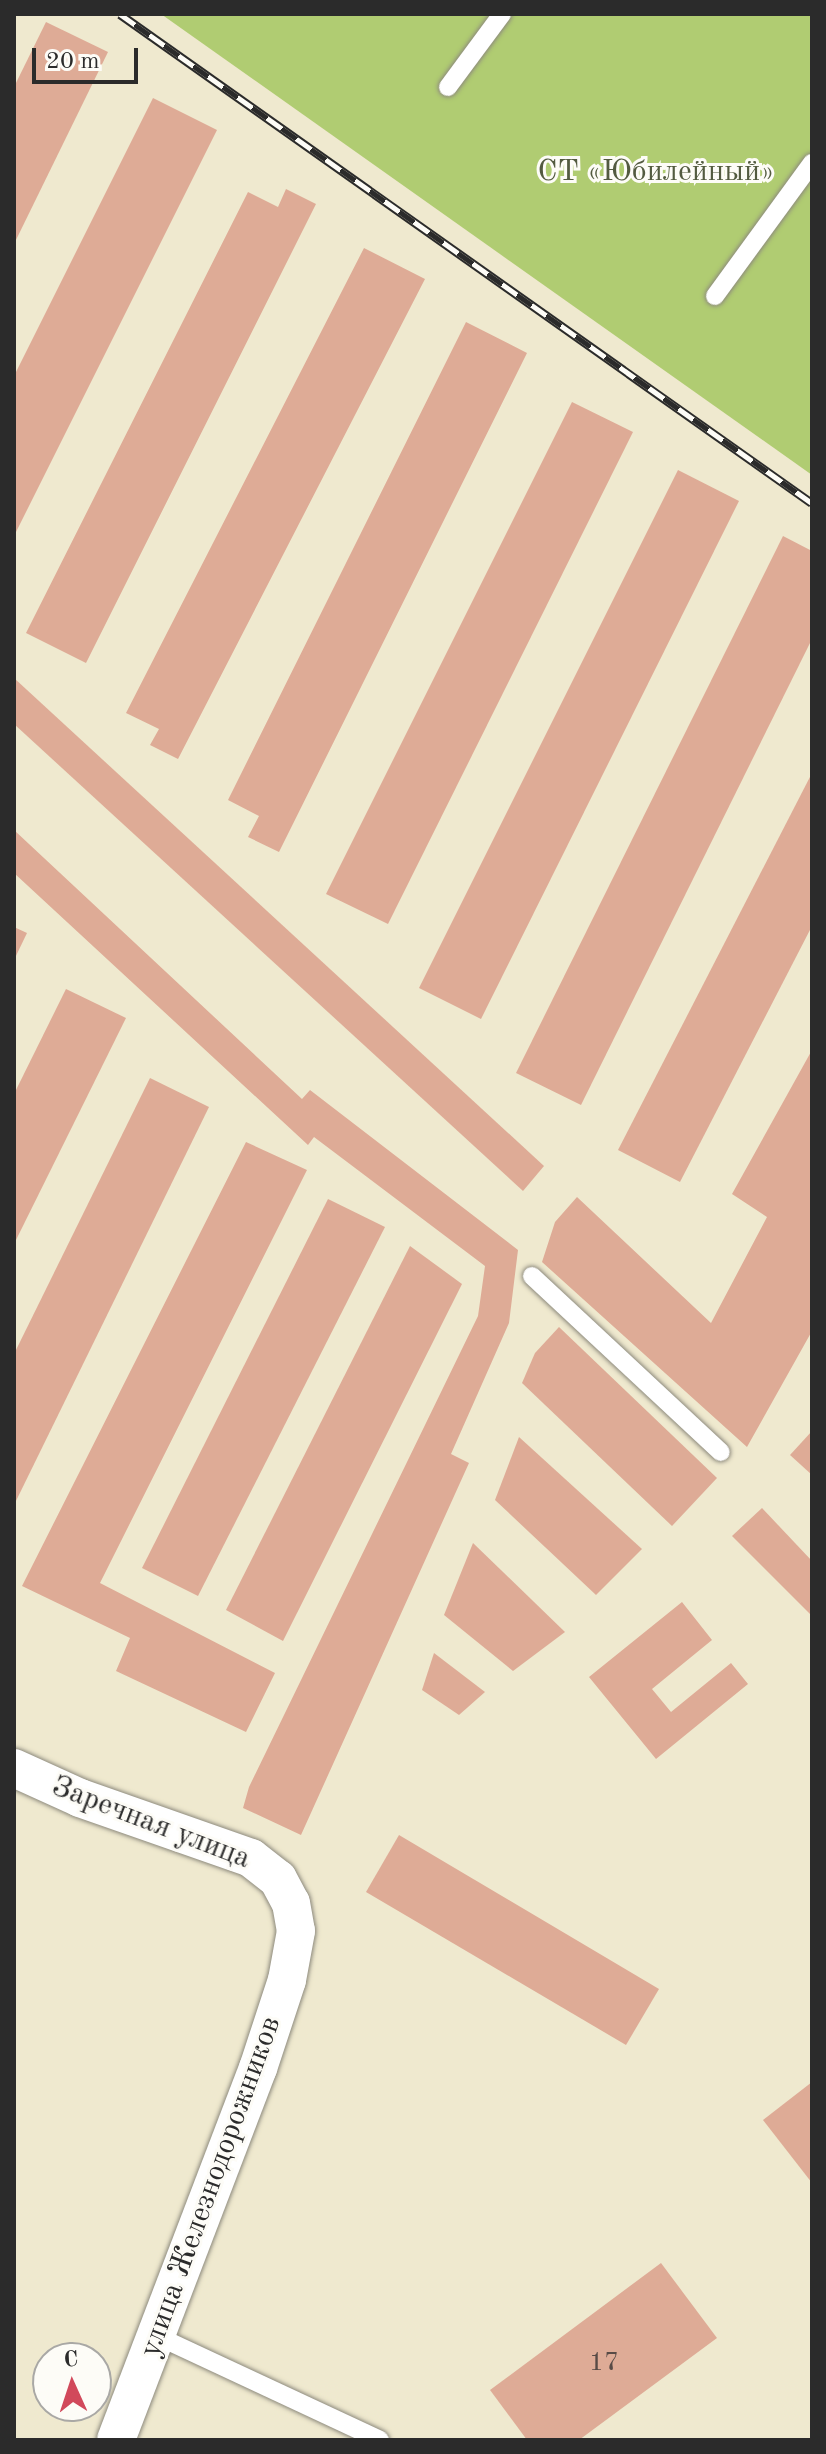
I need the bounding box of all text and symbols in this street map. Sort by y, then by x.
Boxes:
scale bar [36,32,142,82]
text: 20 m [46,50,100,74]
park label: СТ «Юбилейный» [537,154,775,190]
street label: Заречная улица [47,1769,255,1877]
street label: улица Железнодорожников [133,2012,289,2362]
north arrow [32,2342,112,2422]
house number: 17 [589,2348,619,2380]
text: С [63,2349,79,2371]

